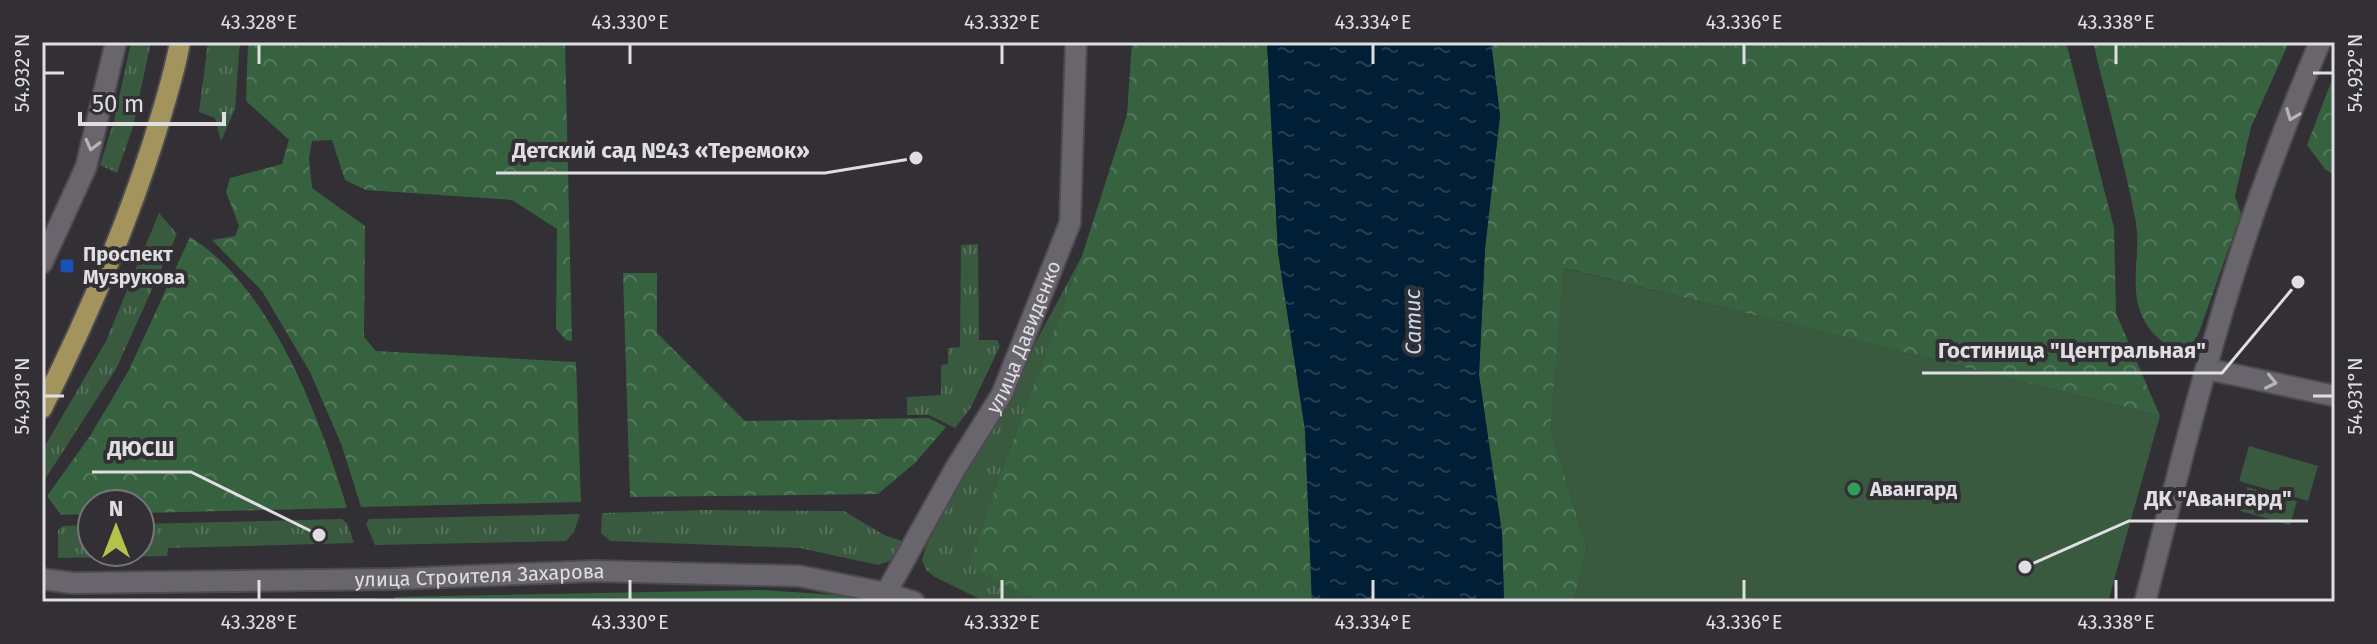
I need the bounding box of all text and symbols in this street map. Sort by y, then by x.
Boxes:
text: 43.328°E [220,10,298,34]
text: 43.330°E [591,10,669,34]
text: 43.332°E [964,10,1040,34]
text: 43.334°E [1335,10,1411,34]
text: 43.336°E [1706,10,1782,34]
text: 43.338°E [2077,10,2155,34]
text: 54.932°N [10,34,34,112]
text: 54.932°N [2343,34,2367,112]
scale bar [80,76,224,126]
text: 50 m [92,90,144,118]
one-way arrow [2285,107,2302,121]
callout: Детский сад №43 «Теремок» [496,127,825,173]
text: Детский сад №43 «Теремок» [511,137,810,164]
one-way arrow [84,138,101,152]
place label: Проспект Музрукова [83,242,185,289]
marker: Проспект Музрукова [58,257,76,275]
street label: улица Давиденко [981,257,1066,418]
water label: Сатис [1399,288,1427,355]
callout: Гостиница "Центральная" [1922,327,2222,373]
text: Гостиница "Центральная" [1938,337,2206,364]
text: 54.931°N [10,357,34,435]
text: 54.931°N [2343,357,2367,435]
one-way arrow [2264,373,2278,390]
callout: ДЮСШ [92,426,191,472]
text: ДЮСШ [107,435,175,462]
callout: ДК "Авангард" [2129,475,2308,521]
place label: Авангард [1869,477,1957,501]
marker: Авангард [1845,480,1863,498]
text: ДК "Авангард" [2143,485,2292,512]
north arrow [76,488,156,568]
text: N [109,495,123,522]
street label: улица Строителя Захарова [354,559,605,592]
text: 43.328°E [220,610,298,634]
text: 43.330°E [591,610,669,634]
text: 43.332°E [964,610,1040,634]
text: 43.334°E [1335,610,1411,634]
text: 43.336°E [1706,610,1782,634]
text: 43.338°E [2077,610,2155,634]

